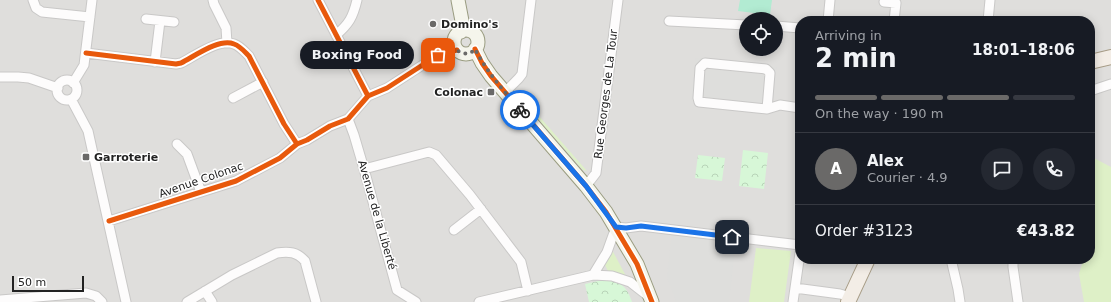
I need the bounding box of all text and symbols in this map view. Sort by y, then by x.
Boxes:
map controls [739,12,783,56]
button: locate [739,12,783,56]
place label: Domino's [441,18,499,31]
marker: Domino's [428,19,438,29]
street label: Rue Georges de La Tour [592,28,620,160]
text: Arriving in [815,28,882,43]
pin [421,38,455,72]
callout: Boxing Food [300,41,414,69]
text: 18:01–18:06 [972,41,1075,59]
text: 2 min [815,43,897,73]
icon: bag [427,44,449,66]
text: Boxing Food [312,47,402,62]
place label: Colonac [434,86,483,99]
marker: Colonac [486,87,496,97]
courier [500,90,540,130]
icon: bike [509,99,531,121]
text: On the way · 190 m [815,106,943,121]
button: chat [981,148,1023,190]
button: phone [1033,148,1075,190]
place label: Garroterie [94,151,158,164]
marker: Garroterie [81,152,91,162]
text: Alex [867,152,904,170]
street label: Avenue Colonac [157,159,245,201]
street label: Avenue de la Liberté [355,159,399,272]
text: A [830,160,842,178]
text: Courier · 4.9 [867,170,948,185]
pin [715,220,749,254]
text: Order #3123 [815,222,913,240]
text: €43.82 [1017,222,1075,240]
icon: home [721,226,743,248]
scale bar [12,274,84,293]
text: 50 m [18,276,46,289]

